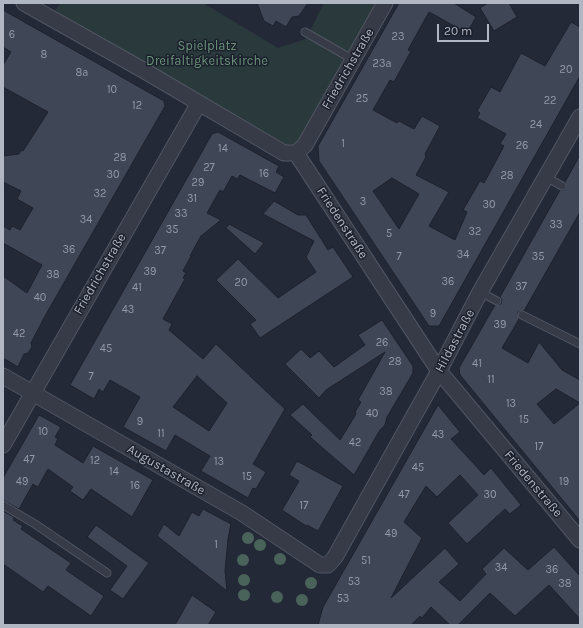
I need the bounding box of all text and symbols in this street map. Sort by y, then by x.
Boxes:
scale bar [439,16,491,42]
text: 20 m [444,24,472,38]
street label: Friedrichstraße [318,26,378,112]
house number: 6 [9,28,15,42]
house number: 23 [392,30,404,44]
park label: Spielplatz Dreifaltigkeitskirche [146,38,268,69]
house number: 8 [41,48,47,62]
house number: 23a [373,57,391,71]
house number: 20 [560,63,572,77]
house number: 8a [76,66,88,80]
house number: 10 [107,83,117,97]
house number: 25 [356,92,368,106]
house number: 22 [544,94,556,108]
house number: 12 [132,99,142,113]
house number: 24 [530,118,542,132]
house number: 1 [341,137,345,151]
house number: 26 [516,139,528,153]
house number: 14 [218,142,228,156]
house number: 28 [113,151,127,165]
house number: 27 [203,161,215,175]
house number: 16 [259,167,269,181]
house number: 30 [106,168,120,182]
house number: 28 [500,169,514,183]
house number: 29 [192,176,204,190]
street label: Friedenstraße [313,184,371,262]
house number: 32 [94,187,106,201]
house number: 31 [187,192,197,206]
house number: 3 [360,195,366,209]
house number: 30 [482,198,496,212]
house number: 33 [175,207,187,221]
house number: 34 [80,213,92,227]
house number: 33 [550,218,562,232]
house number: 35 [166,223,178,237]
house number: 32 [469,225,481,239]
house number: 5 [386,227,392,241]
street label: Friedrichstraße [70,231,130,317]
house number: 36 [63,243,75,257]
house number: 37 [154,244,166,258]
house number: 34 [457,248,469,262]
house number: 7 [396,250,402,264]
house number: 35 [532,250,544,264]
house number: 39 [144,265,156,279]
house number: 38 [46,268,60,282]
house number: 36 [442,275,454,289]
house number: 20 [235,276,247,290]
house number: 37 [515,280,527,294]
house number: 41 [132,281,142,295]
house number: 40 [34,291,46,305]
house number: 43 [122,303,134,317]
house number: 9 [430,307,436,321]
street label: Hildastraße [432,307,478,375]
house number: 39 [494,318,506,332]
house number: 42 [13,327,25,341]
house number: 26 [376,336,388,350]
house number: 45 [100,342,112,356]
house number: 28 [388,355,402,369]
house number: 41 [472,357,482,371]
house number: 7 [88,370,94,384]
house number: 11 [487,373,495,387]
house number: 38 [379,385,393,399]
house number: 13 [506,397,516,411]
house number: 40 [366,407,378,421]
house number: 15 [519,413,529,427]
house number: 9 [137,415,143,429]
house number: 10 [38,425,48,439]
house number: 11 [157,427,165,441]
house number: 43 [432,428,444,442]
house number: 42 [349,436,361,450]
house number: 17 [535,440,543,454]
street label: Augustastraße [124,441,208,499]
street label: Friedenstraße [501,447,565,521]
house number: 47 [23,453,35,467]
house number: 12 [90,454,100,468]
house number: 13 [214,455,224,469]
house number: 45 [412,461,424,475]
house number: 14 [109,465,119,479]
house number: 15 [242,470,252,484]
house number: 49 [16,475,28,489]
house number: 19 [559,475,569,489]
house number: 16 [130,479,140,493]
house number: 47 [398,488,410,502]
house number: 30 [483,488,497,502]
house number: 17 [300,499,308,513]
house number: 49 [385,527,397,541]
house number: 1 [214,538,218,552]
house number: 51 [361,554,371,568]
house number: 34 [495,561,507,575]
house number: 36 [546,563,558,577]
house number: 53 [348,575,360,589]
house number: 38 [558,577,572,591]
house number: 53 [337,592,349,606]

